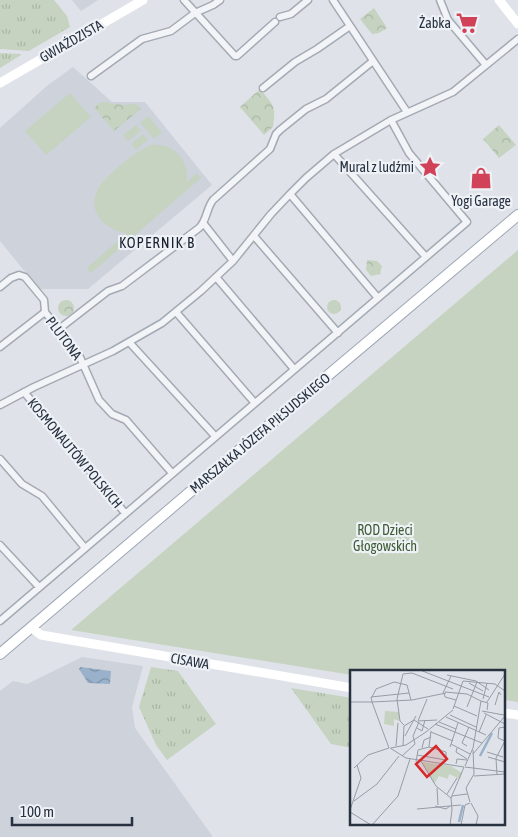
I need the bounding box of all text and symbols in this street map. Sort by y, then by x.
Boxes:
supermarket icon: Żabka [454,10,480,36]
place label: Żabka [419,15,451,31]
street label: GWIAŹDZISTA [37,16,105,65]
place icon: Mural z ludźmi [417,154,443,180]
place label: Mural z ludźmi [339,159,414,175]
shop icon: Yogi Garage [468,165,494,191]
place label: Yogi Garage [451,193,511,209]
district label: KOPERNIK B [119,234,195,251]
street label: PLUTONA [43,313,85,363]
street label: MARSZAŁKA JÓZEFA PIŁSUDSKIEGO [187,370,333,496]
street label: KOSMONAUTÓW POLSKICH [24,395,126,511]
park label: ROD Dzieci Głogowskich [353,522,417,554]
street label: CISAWA [169,650,211,672]
inset map [350,670,506,824]
scale bar [12,794,132,826]
text: 100 m [20,803,54,820]

